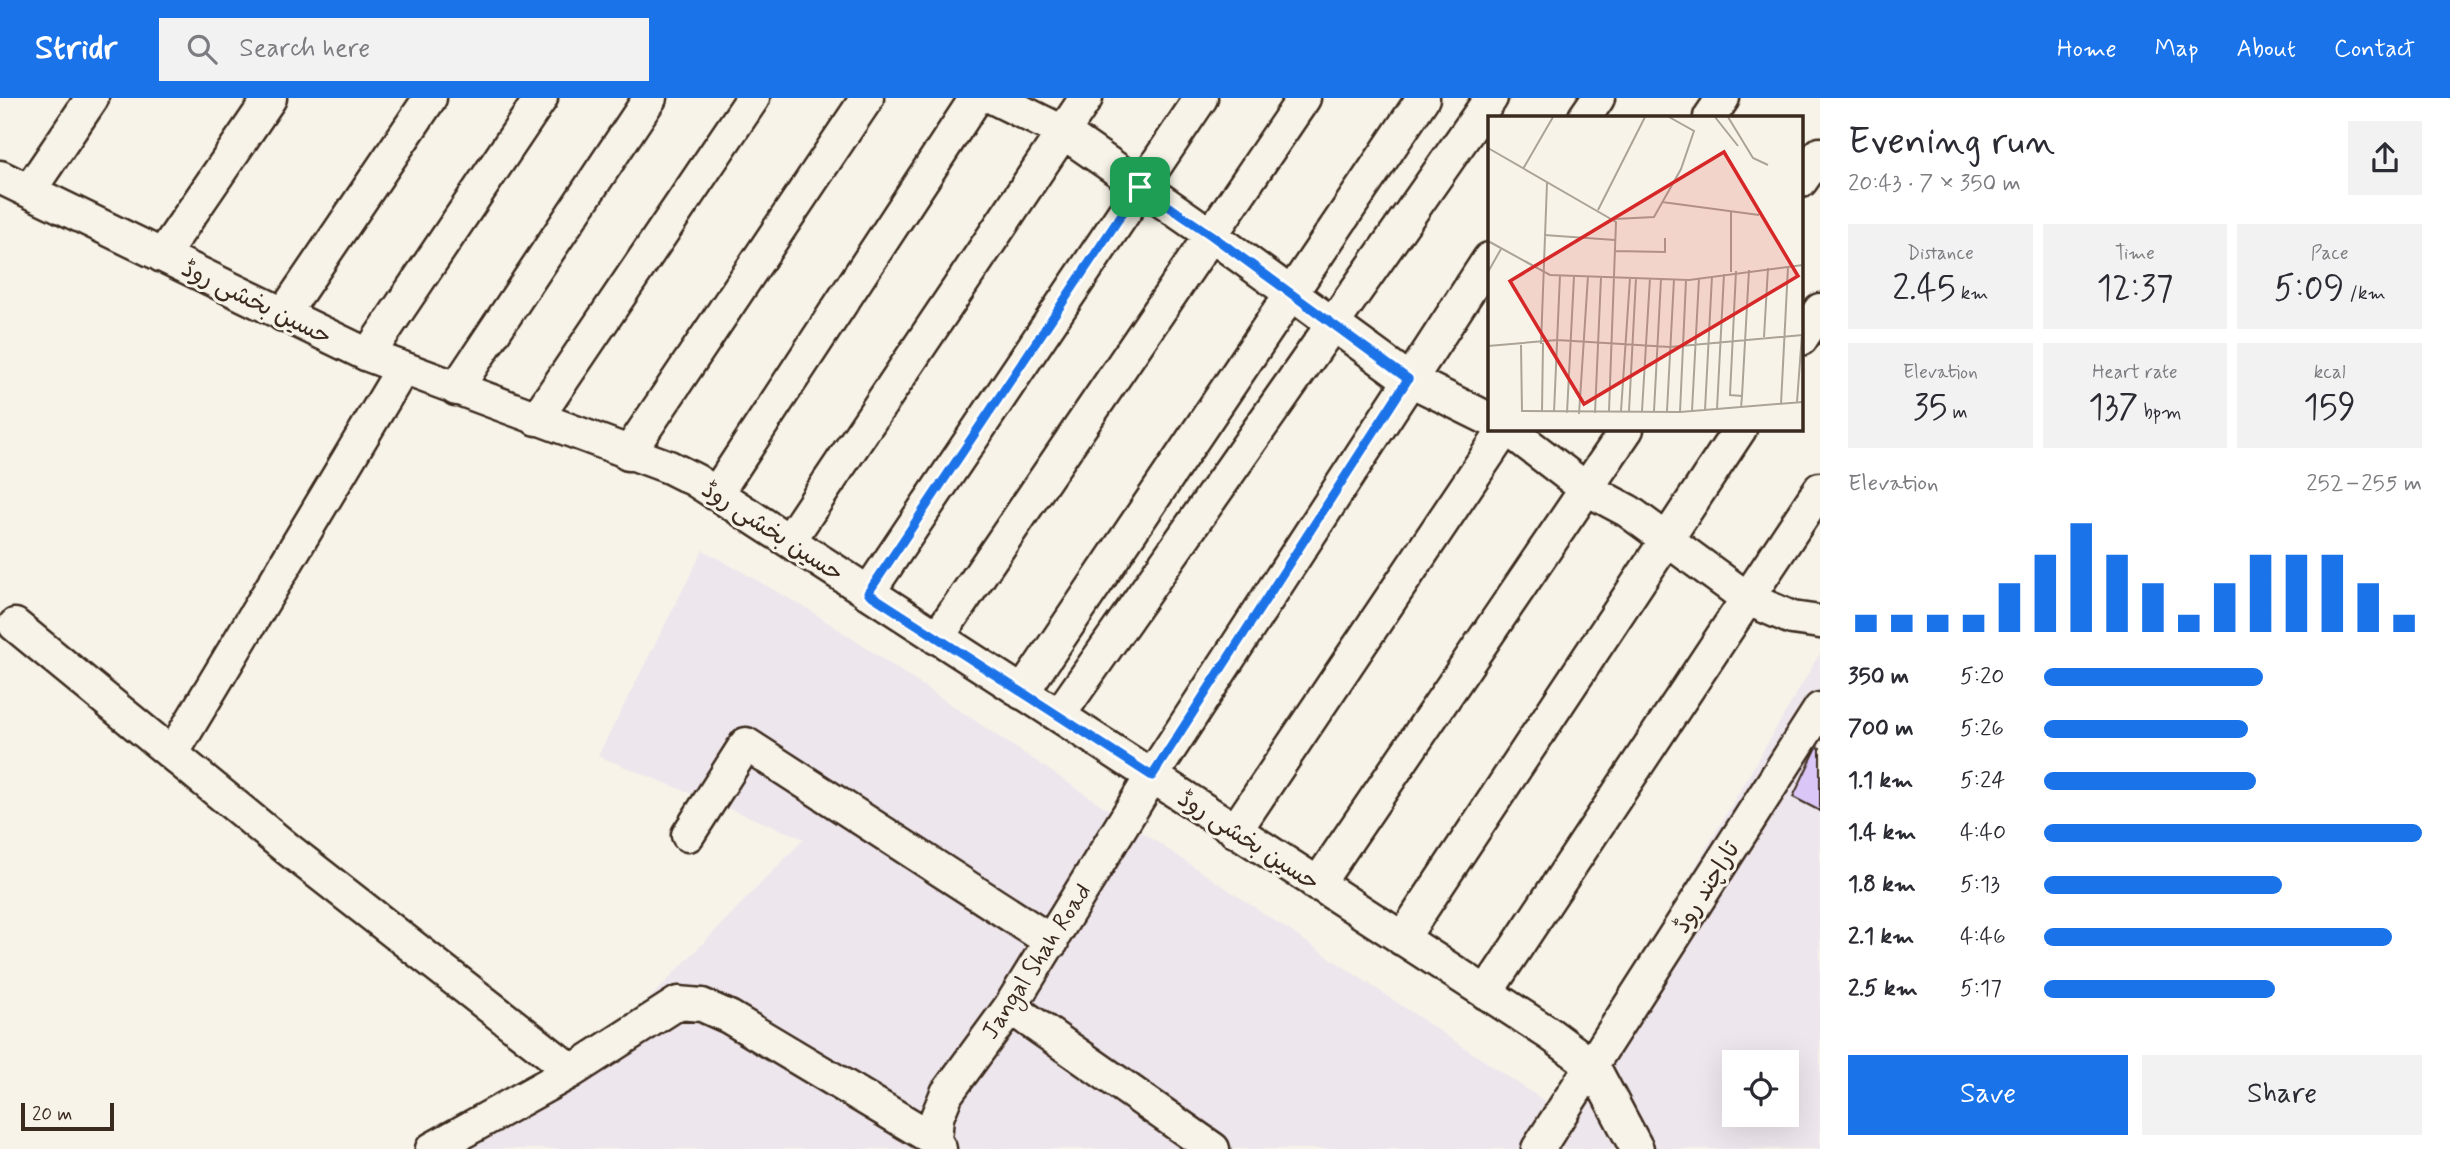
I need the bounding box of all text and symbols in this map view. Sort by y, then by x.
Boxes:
search box [159,18,649,81]
text: Stridr [35,27,117,71]
icon: search [183,30,221,68]
text: Search here [239,32,370,66]
text: Home [2057,34,2117,65]
text: Map [2155,34,2199,65]
text: About [2237,34,2296,65]
text: Contact [2334,34,2415,65]
inset map [1488,116,1802,430]
text: Evening run [1848,118,2055,167]
button: share [2348,121,2422,195]
pin [1110,157,1170,217]
icon: arrive [1121,168,1159,206]
text: 20:43 · 7 × 350 m [1848,169,2021,199]
text: Distance [1907,241,1974,266]
text: Time [2115,241,2155,266]
text: Pace [2311,241,2349,266]
street label: حسین بخشی روڈ [176,254,337,353]
text: 2.45 [1892,266,1956,312]
text: 12:37 [2097,266,2173,312]
text: 5:09 [2274,266,2344,312]
text: km [1956,281,1988,306]
text: /km [2344,281,2386,306]
text: Elevation [1903,360,1978,385]
text: Heart rate [2092,360,2178,385]
text: kcal [2314,360,2346,385]
text: 35 [1913,385,1947,431]
text: 137 [2088,385,2138,431]
text: 159 [2303,385,2356,431]
text: m [1947,400,1968,425]
text: bpm [2138,400,2182,425]
text: Elevation [1848,469,1939,499]
text: 252–255 m [2306,469,2422,499]
street label: حسین بخشی روڈ [695,475,849,590]
text: 350 m [1848,662,1909,692]
text: 5:20 [1960,662,2004,692]
text: 700 m [1848,714,1913,744]
text: 5:26 [1960,714,2004,744]
text: 1.1 km [1848,766,1913,796]
text: 5:24 [1960,766,2005,796]
street label: حسین بخشی روڈ [1171,784,1325,899]
text: 1.4 km [1848,818,1916,848]
text: 4:40 [1960,818,2006,848]
street label: تاراچند روڈ [1667,835,1748,940]
text: 1.8 km [1848,870,1916,900]
text: 5:13 [1960,870,2000,900]
street label: Jangal Shah Road [975,878,1101,1047]
text: 2.1 km [1848,922,1914,952]
text: 4:46 [1960,922,2006,952]
text: 2.5 km [1848,974,1918,1004]
text: 5:17 [1960,974,2002,1004]
map controls [1722,1050,1799,1127]
button: locate [1722,1050,1799,1127]
button: Save [1848,1055,2128,1135]
button: Share [2142,1055,2422,1135]
scale bar [21,1100,114,1132]
text: 20 m [32,1102,72,1127]

